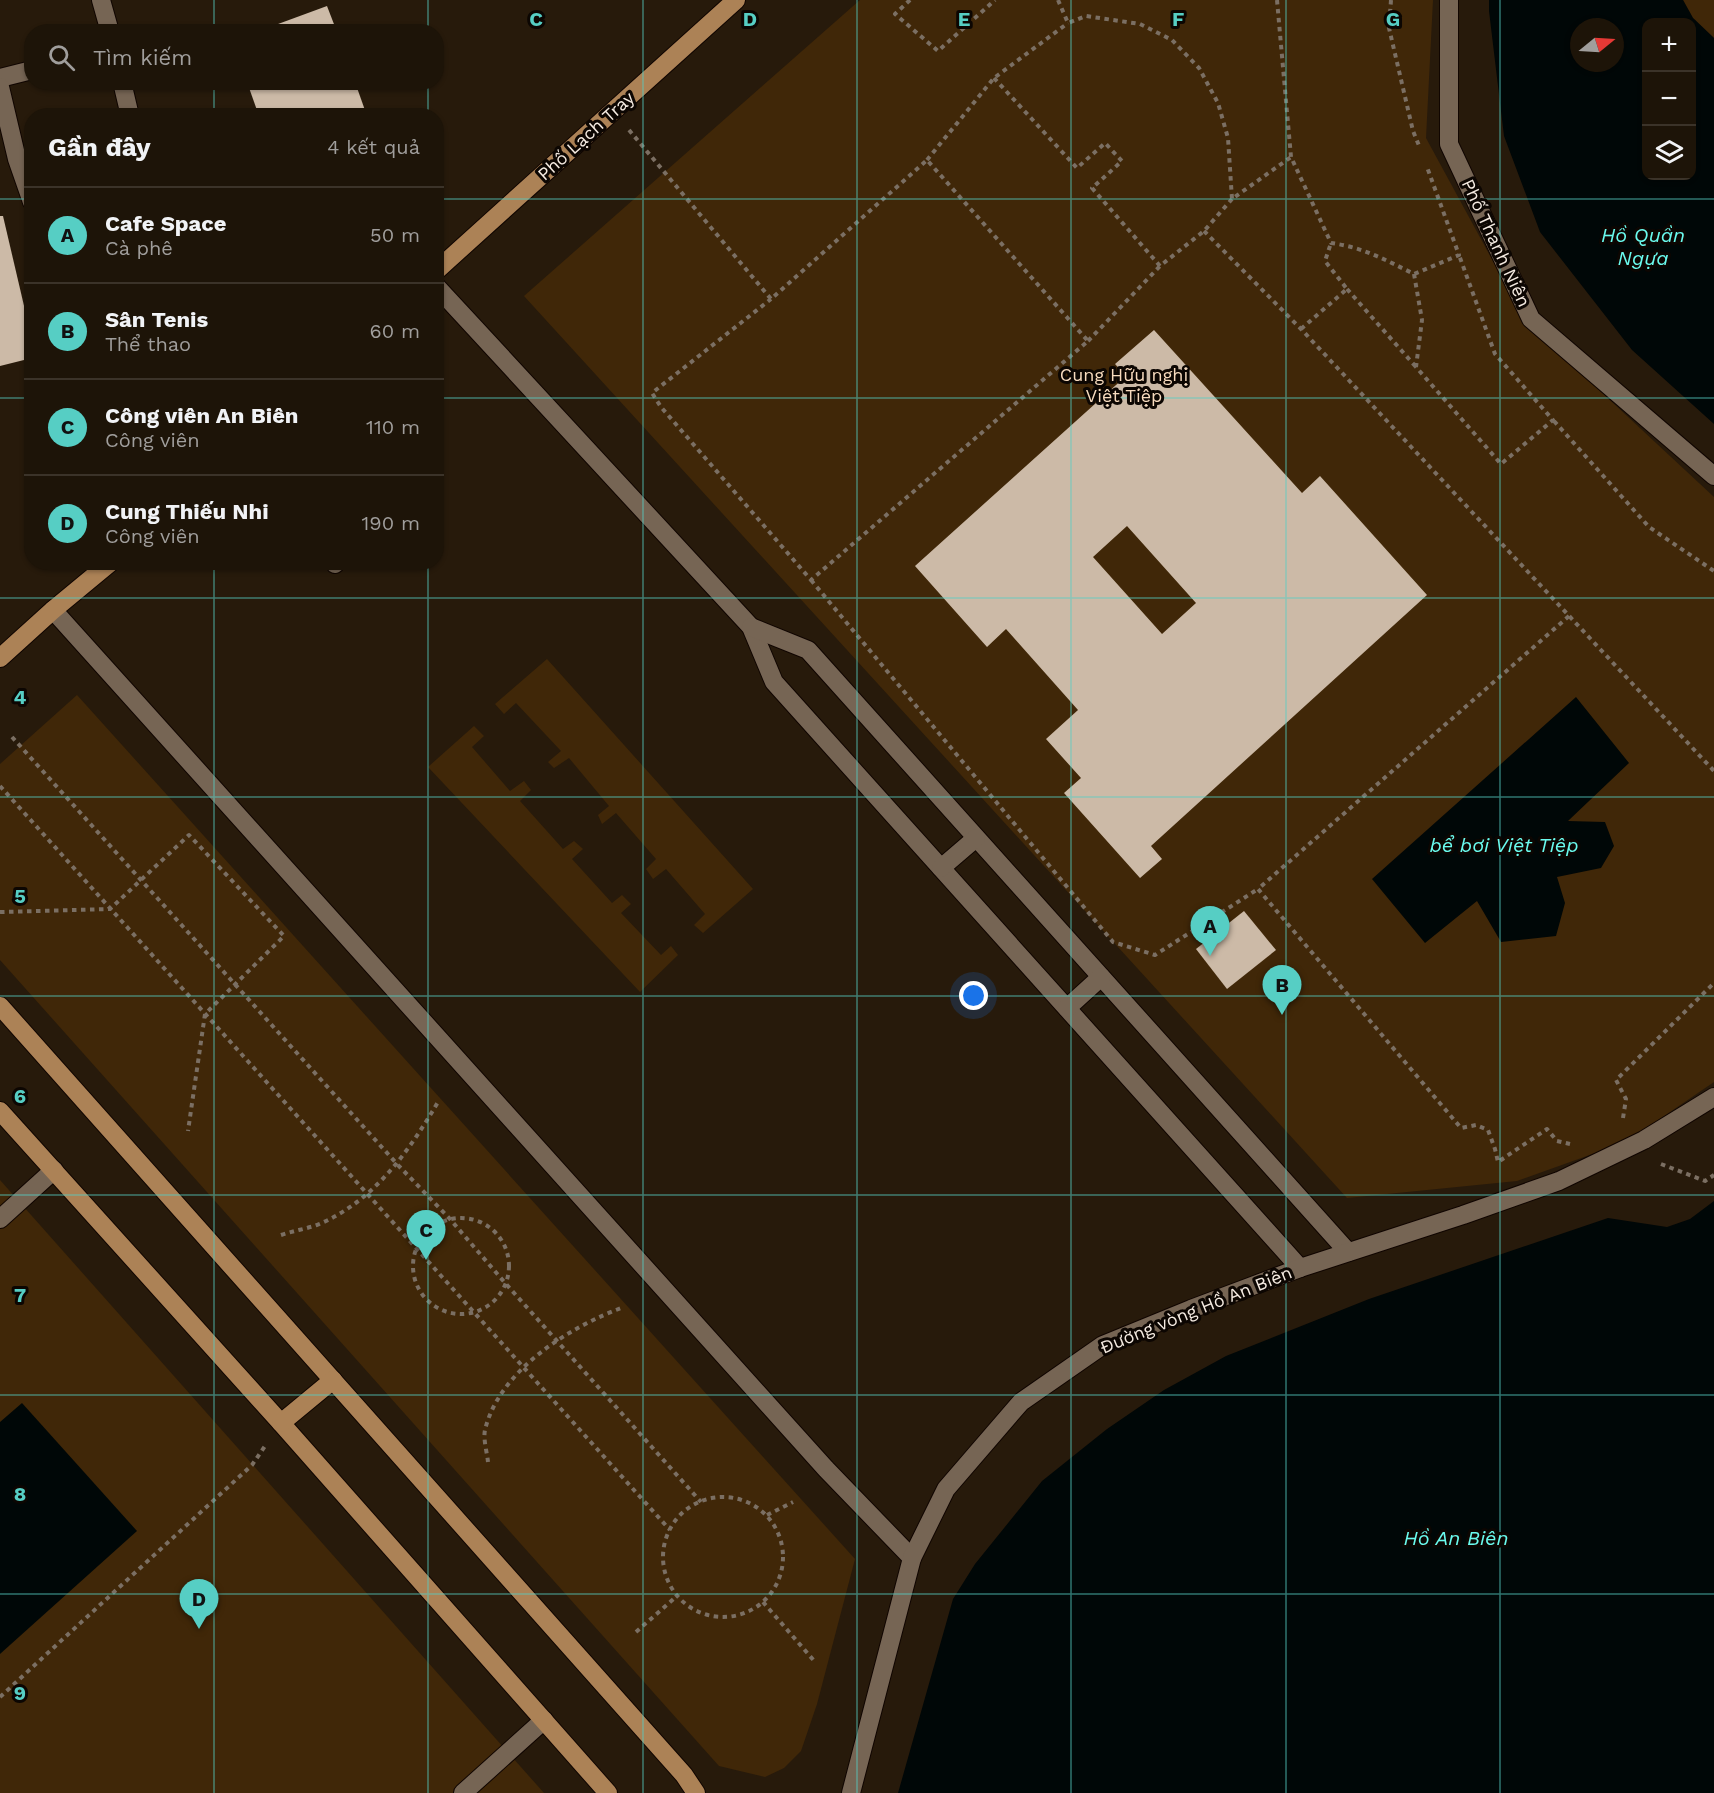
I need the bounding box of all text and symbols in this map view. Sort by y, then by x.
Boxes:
text: C [529,7,543,31]
text: D [743,7,757,31]
text: E [958,7,970,31]
text: F [1172,7,1184,31]
text: G [1386,7,1400,31]
north arrow [1570,18,1624,72]
map controls [1642,18,1696,180]
button: + [1642,18,1696,72]
search box [24,24,444,90]
icon: search [45,41,78,74]
text: Tìm kiếm [93,45,192,70]
button: − [1642,72,1696,126]
street label: Phố Lạch Tray [533,86,639,184]
button: layers [1642,126,1696,180]
text: Gần đây [48,132,151,162]
text: 4 kết quả [327,135,420,159]
street label: Phố Thanh Niên [1458,176,1535,310]
text: Cafe Space [105,211,226,236]
text: A [61,223,74,247]
text: 50 m [370,223,420,247]
water label: Hồ Quần Ngựa [1601,223,1685,270]
text: Cà phê [105,236,173,260]
text: Sân Tenis [105,307,208,332]
text: B [61,319,74,343]
text: 60 m [370,319,420,343]
text: Thể thao [105,332,191,356]
park label: Cung Hữu nghị Việt Tiệp [1060,364,1188,406]
text: Công viên An Biên [105,403,299,428]
text: C [61,415,74,439]
text: 110 m [366,415,420,439]
text: Công viên [105,428,200,452]
text: Cung Thiếu Nhi [105,499,269,524]
text: D [60,511,75,535]
text: 190 m [362,511,420,535]
text: Công viên [105,524,200,548]
text: 4 [14,685,27,709]
water label: bể bơi Việt Tiệp [1429,833,1579,857]
text: 5 [14,884,26,908]
pin: A [1190,906,1230,956]
pin: B [1262,966,1302,1015]
your location [959,981,988,1010]
text: 6 [14,1084,26,1108]
pin: C [406,1210,446,1260]
street label: Đường vòng Hồ An Biên [1097,1261,1295,1358]
text: 7 [14,1283,26,1307]
text: 8 [14,1482,26,1506]
water label: Hồ An Biên [1403,1526,1509,1550]
pin: D [180,1580,218,1629]
text: 9 [14,1681,26,1705]

